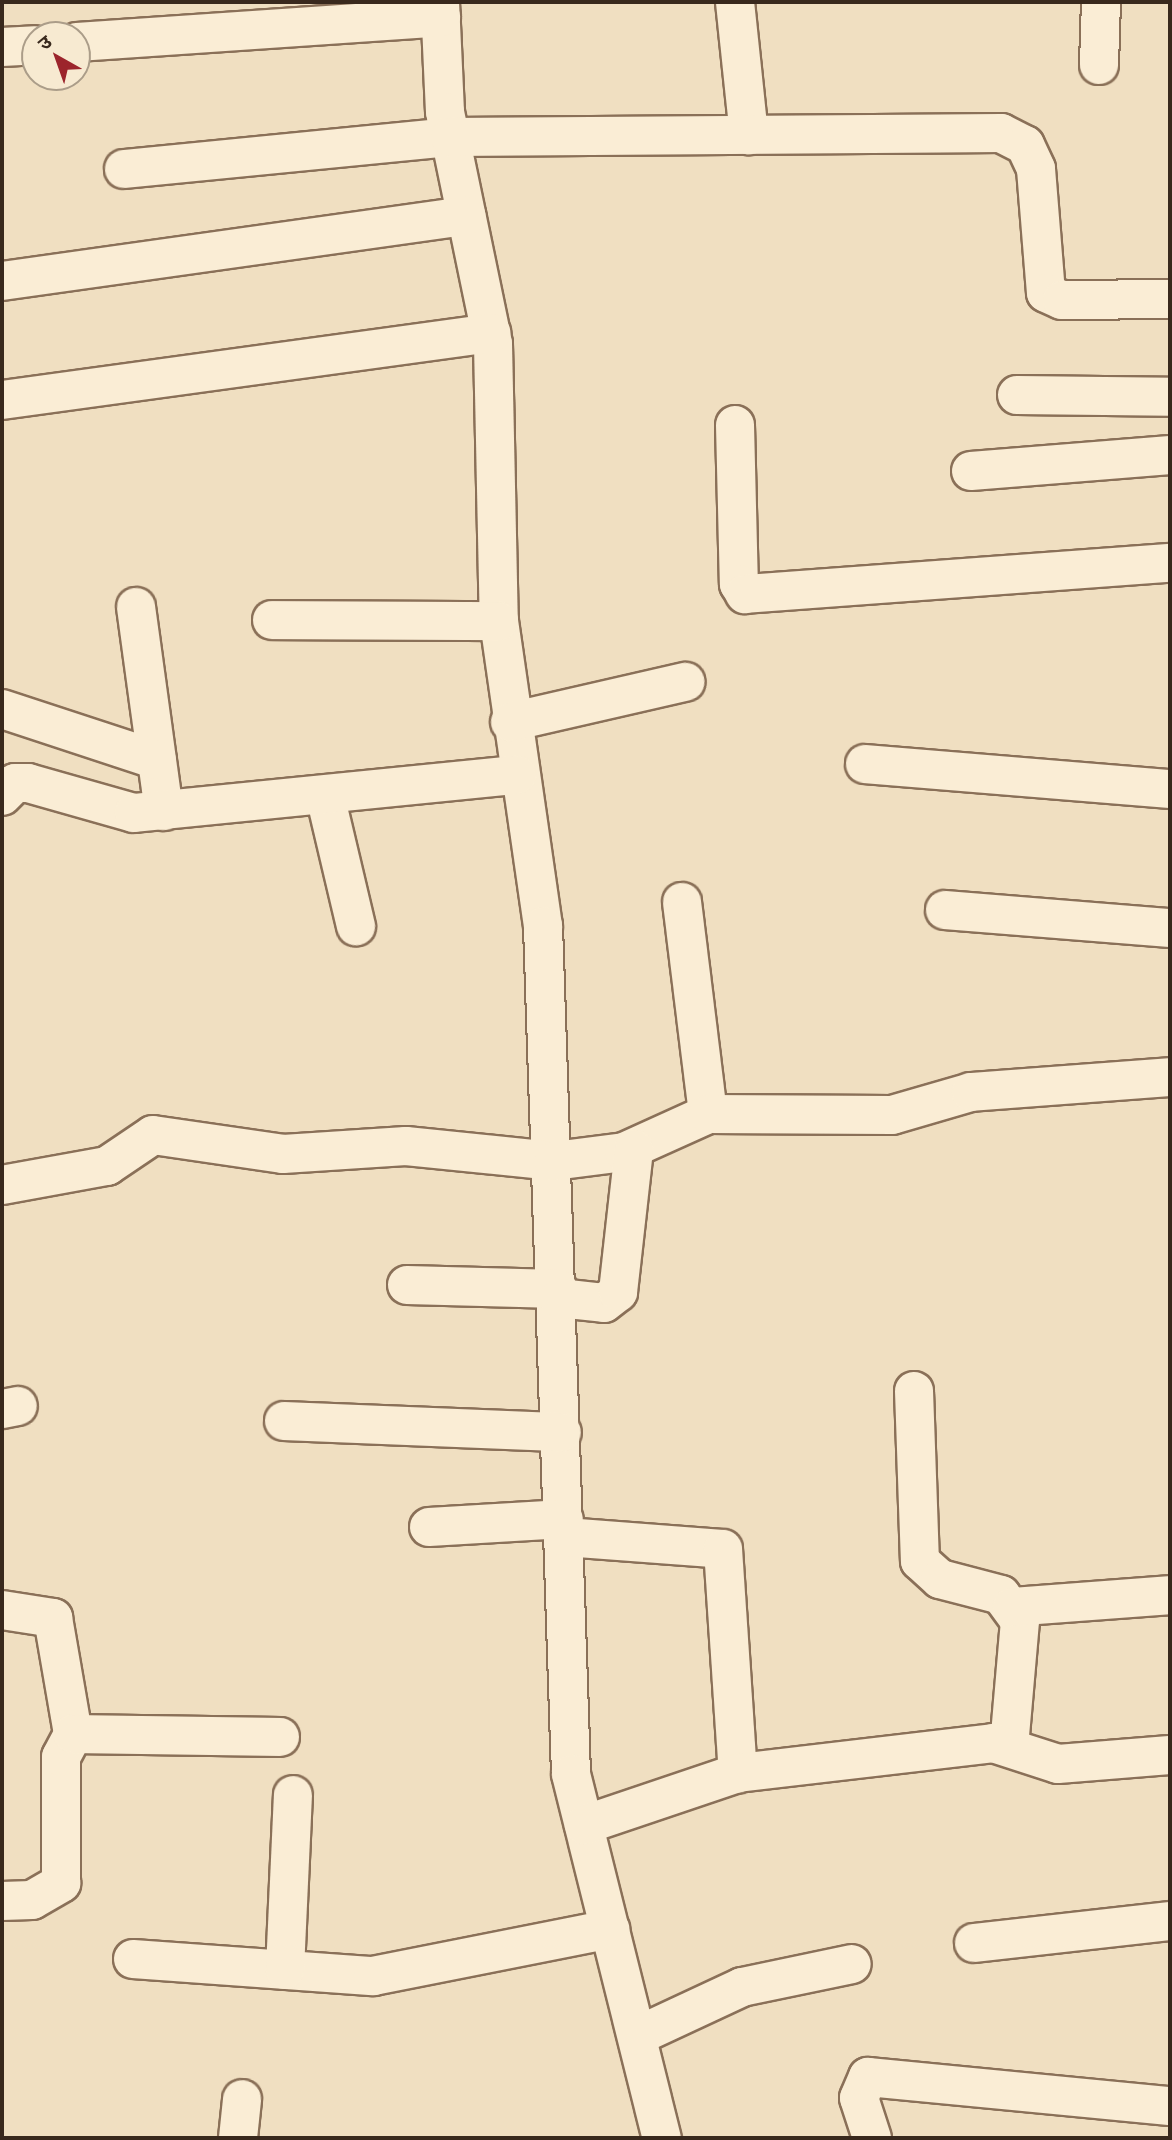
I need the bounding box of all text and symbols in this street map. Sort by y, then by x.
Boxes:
north arrow [21,21,91,91]
text: उ [31,28,56,55]

